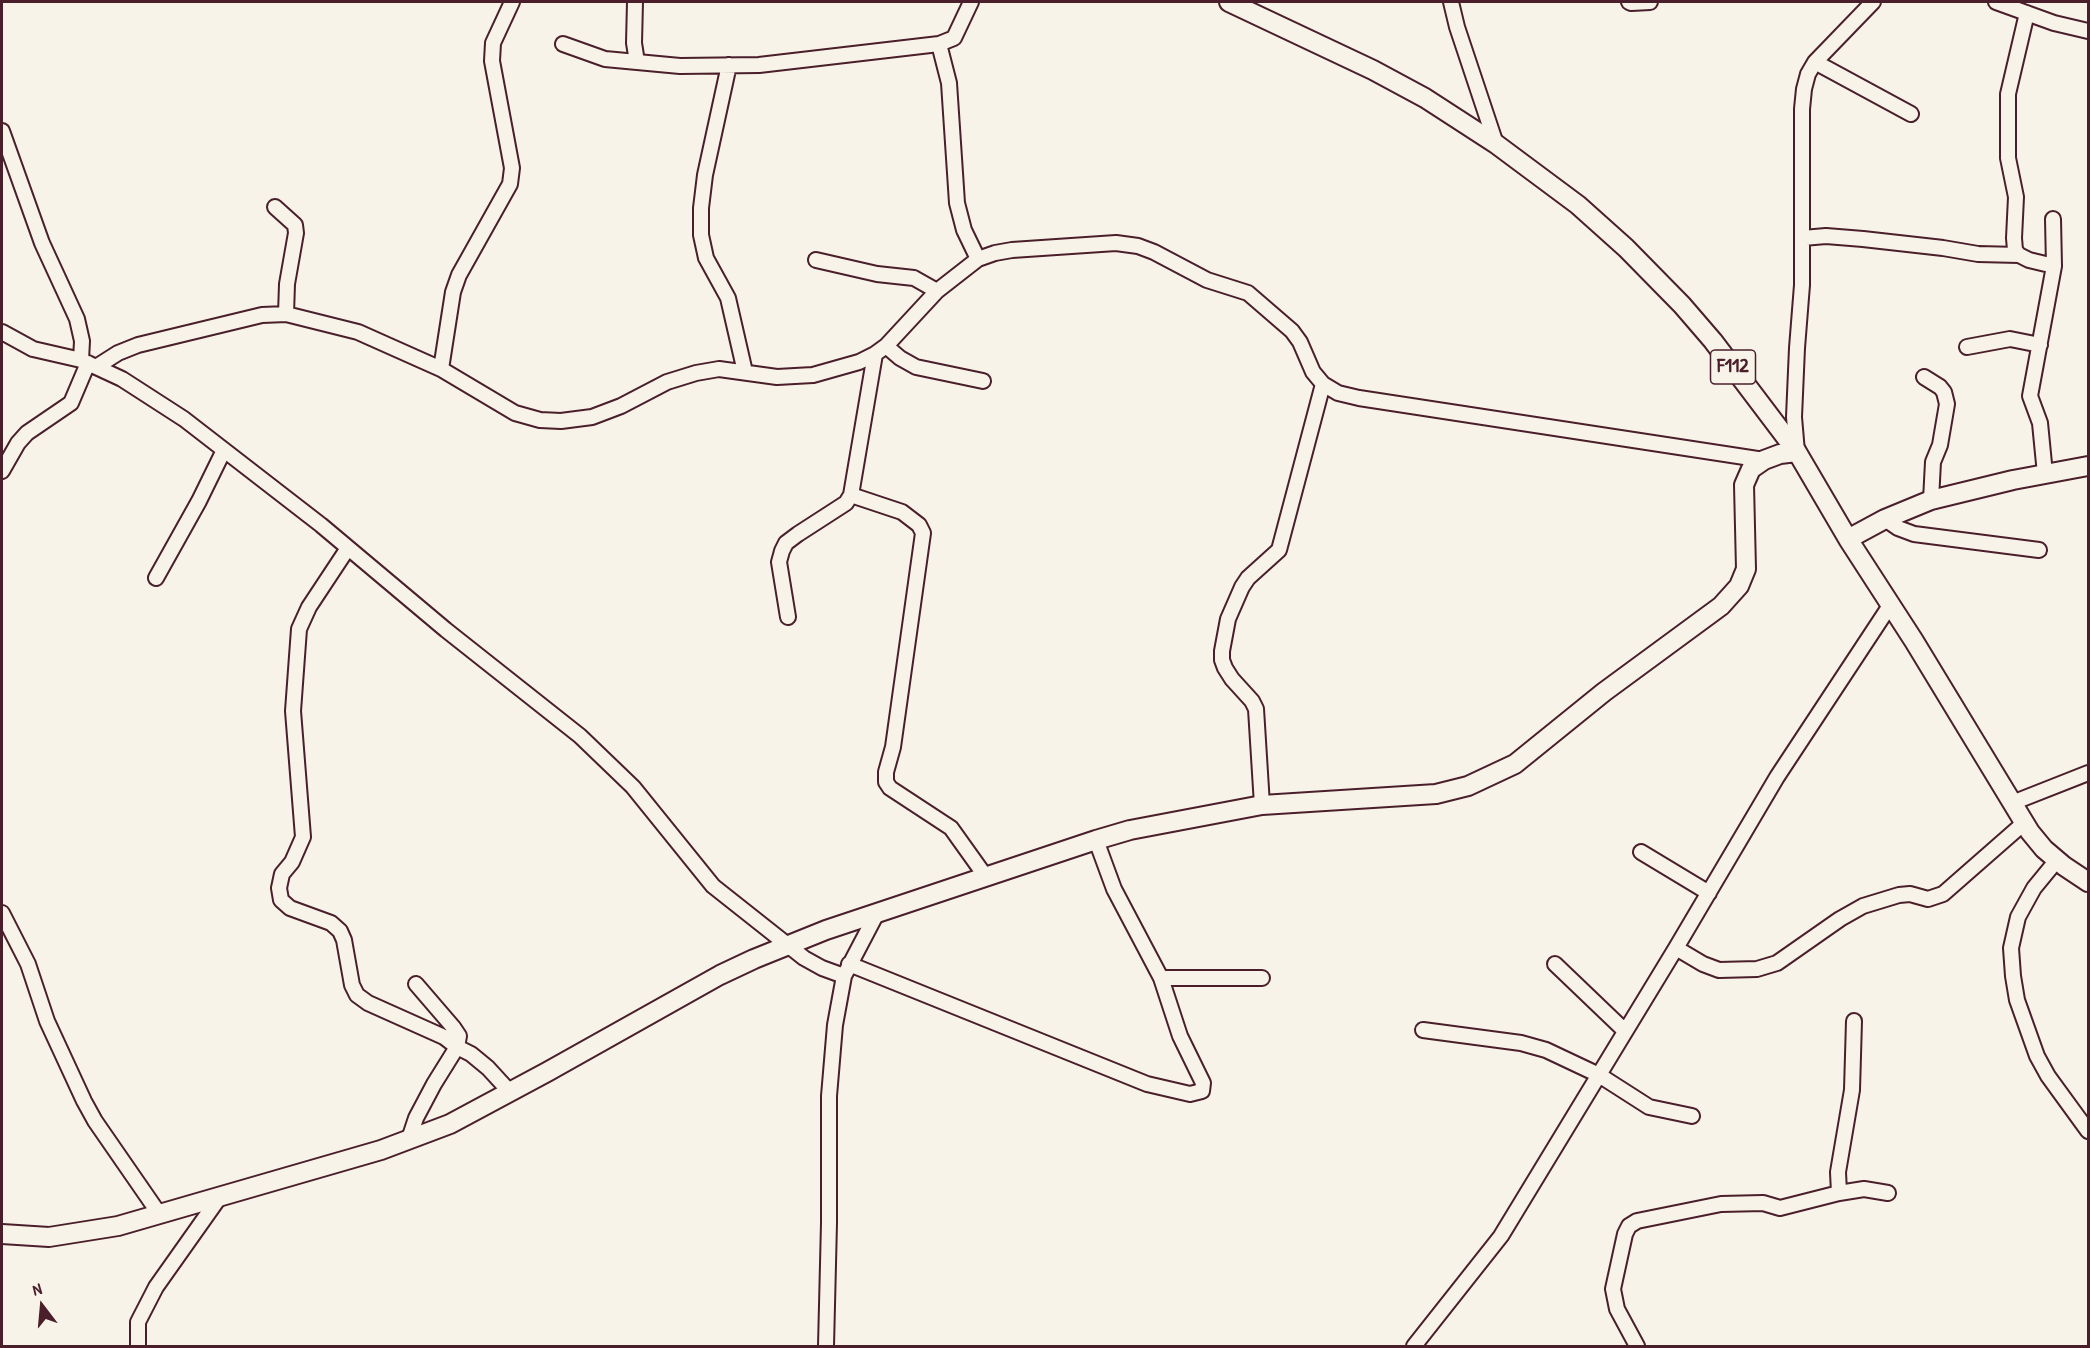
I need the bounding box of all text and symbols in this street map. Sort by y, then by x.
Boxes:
road number: F112 [1710,350,1756,384]
north arrow [12,1276,72,1336]
text: N [30,1277,44,1300]

